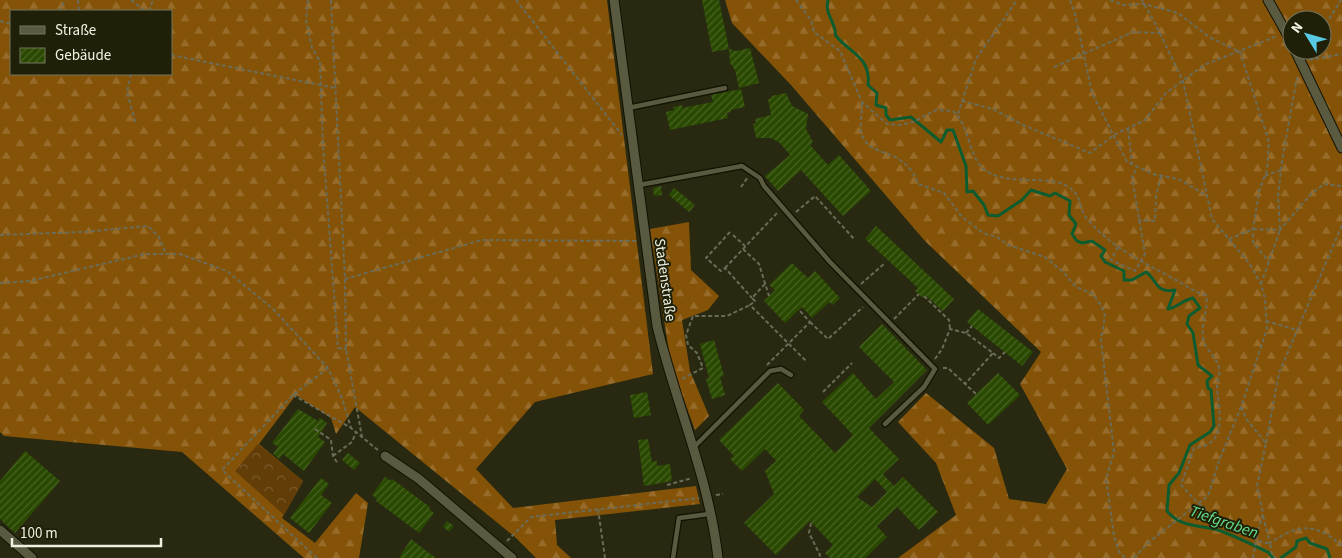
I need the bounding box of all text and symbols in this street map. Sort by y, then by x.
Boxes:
legend [10,10,172,75]
north arrow [1282,10,1332,60]
text: N [1287,18,1308,38]
text: Straße [55,20,96,41]
text: Gebäude [55,45,111,66]
street label: Stadenstraße [649,237,681,323]
water label: Tiefgraben [1187,500,1261,544]
scale bar [12,516,161,548]
text: 100 m [20,523,58,544]

